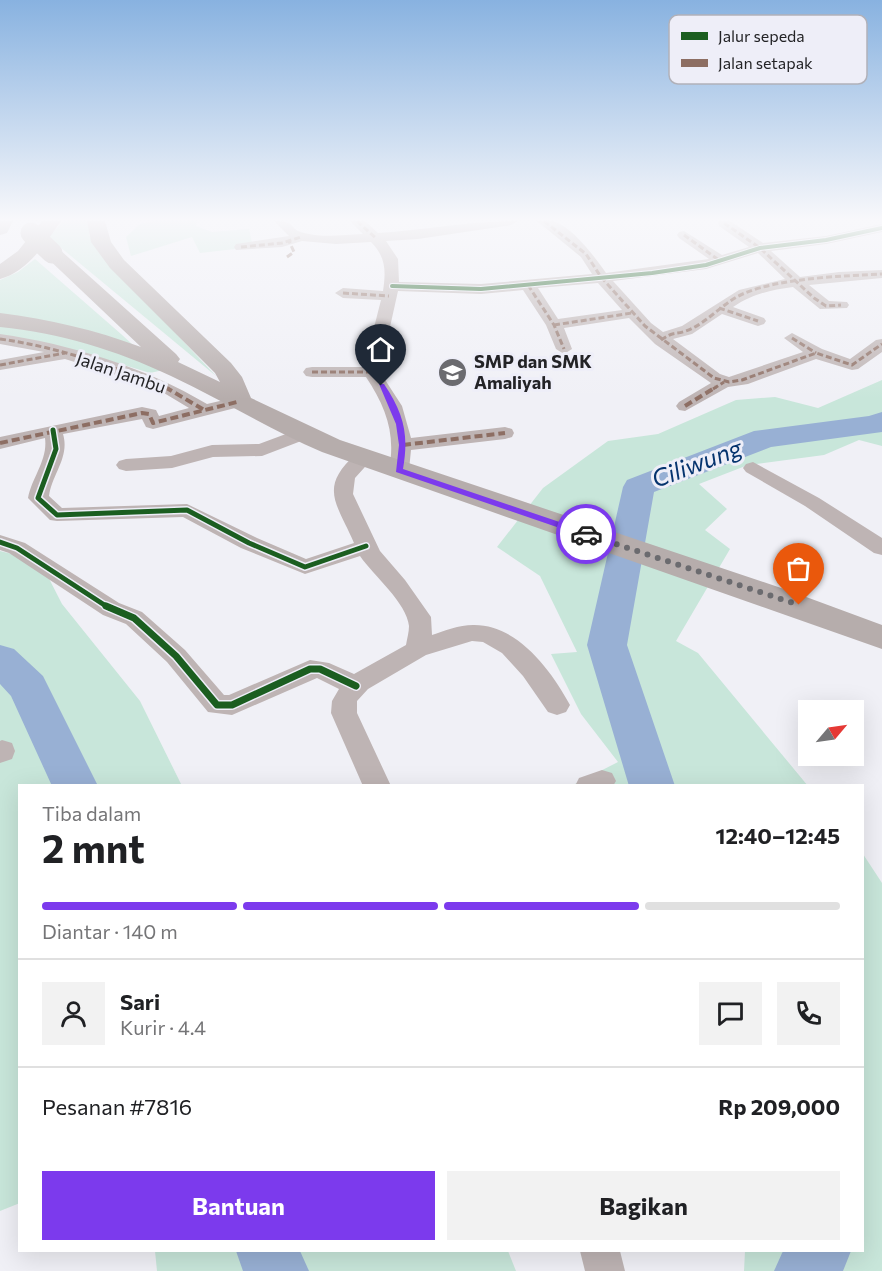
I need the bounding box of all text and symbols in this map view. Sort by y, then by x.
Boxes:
legend [669,15,867,84]
text: Jalur sepeda [718,26,805,45]
text: Jalan setapak [718,53,813,72]
pin [355,324,406,386]
icon: home [364,333,397,366]
street label: Jalan Jambu [74,346,169,398]
place label: SMP dan SMK Amaliyah [474,350,592,393]
school or university icon: SMP dan SMK Amaliyah [437,356,469,388]
water label: Ciliwung [647,432,747,493]
courier [556,504,616,564]
icon: car [570,518,603,551]
pin [773,543,824,605]
icon: bag [782,552,815,585]
north arrow [798,700,864,766]
map controls [798,700,864,766]
text: Tiba dalam [42,801,141,825]
text: 12:40–12:45 [715,822,840,849]
text: 2 mnt [42,823,145,871]
text: Diantar · 140 m [42,919,178,943]
button: person [42,982,105,1045]
button: chat [699,982,762,1045]
button: phone [777,982,840,1045]
text: Sari [120,988,160,1015]
text: Kurir · 4.4 [120,1015,206,1039]
text: Pesanan #7816 [42,1093,192,1120]
text: Rp 209,000 [718,1093,840,1120]
button: Bantuan [42,1171,435,1240]
button: Bagikan [447,1171,840,1240]

